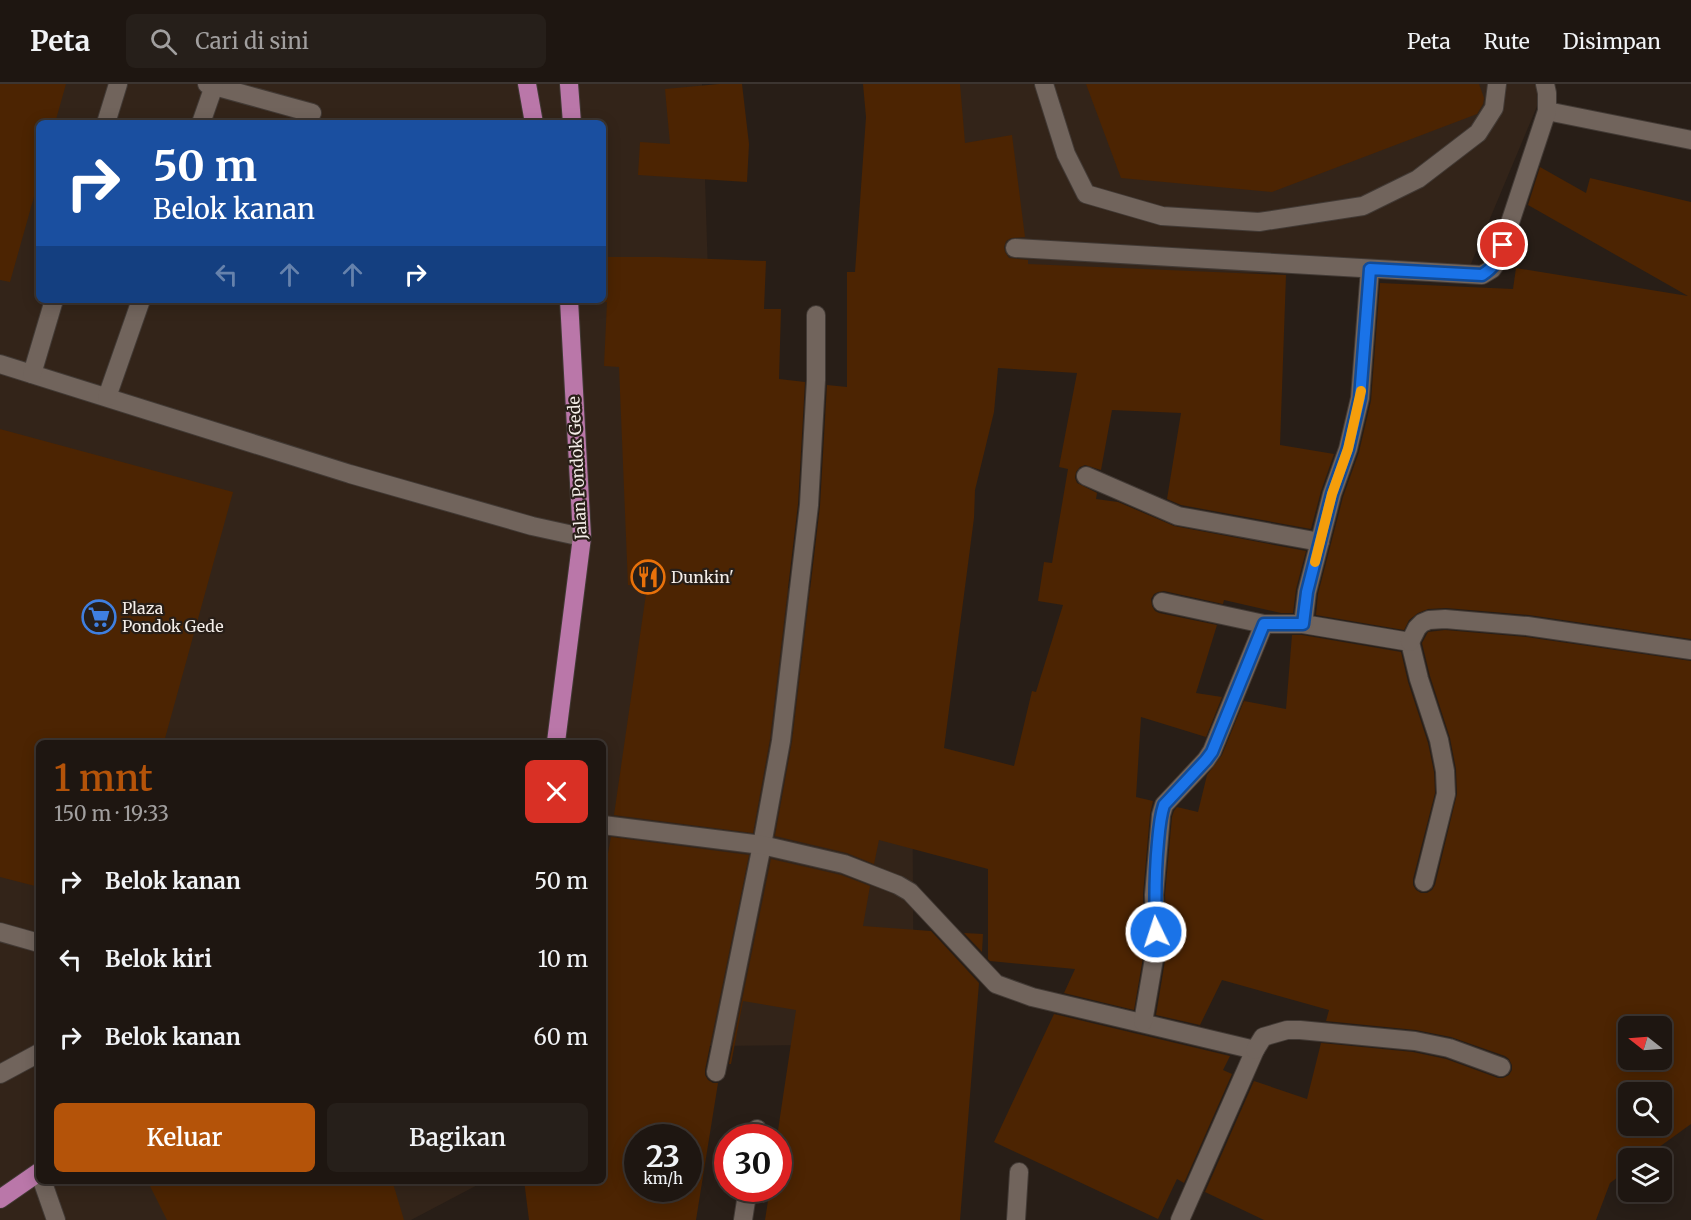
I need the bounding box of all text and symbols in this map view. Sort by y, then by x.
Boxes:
search box [126,14,546,68]
text: Peta [30,23,90,59]
icon: search [147,25,180,58]
text: Cari di sini [195,27,309,55]
text: Peta [1407,28,1451,55]
text: Rute [1484,28,1530,55]
text: Disimpan [1563,28,1661,55]
text: 50 m [153,140,257,192]
icon: right [54,144,132,222]
text: Belok kanan [153,192,315,226]
pin [1477,219,1528,270]
icon: arrive [1486,228,1519,261]
icon: left [210,258,243,291]
icon: ahead [273,258,306,291]
icon: ahead [336,258,369,291]
icon: right [399,258,432,291]
street label: Jalan Pondok Gede [563,396,591,541]
restaurant icon: Dunkin' [630,559,666,595]
place label: Dunkin' [671,567,734,587]
place label: Plaza Pondok Gede [122,598,224,636]
supermarket icon: Plaza Pondok Gede [81,599,117,635]
text: 1 mnt [54,756,153,801]
button: close [525,760,588,823]
text: 150 m · 19:33 [54,801,169,826]
icon: right [54,865,87,898]
text: Belok kanan [105,867,241,895]
text: 50 m [534,867,588,895]
position arrow [1124,900,1188,964]
icon: left [54,943,87,976]
text: Belok kiri [105,945,212,973]
text: 10 m [538,945,588,973]
north arrow [1618,1016,1672,1070]
map controls [1618,1016,1672,1202]
icon: right [54,1021,87,1054]
text: Belok kanan [105,1023,241,1051]
text: 60 m [534,1023,588,1051]
button: search [1618,1082,1672,1136]
button: Keluar [54,1103,315,1172]
button: Bagikan [327,1103,588,1172]
speed limit sign: 30 [714,1124,792,1202]
text: 23 [646,1137,680,1175]
button: layers [1618,1148,1672,1202]
text: km/h [643,1169,683,1188]

